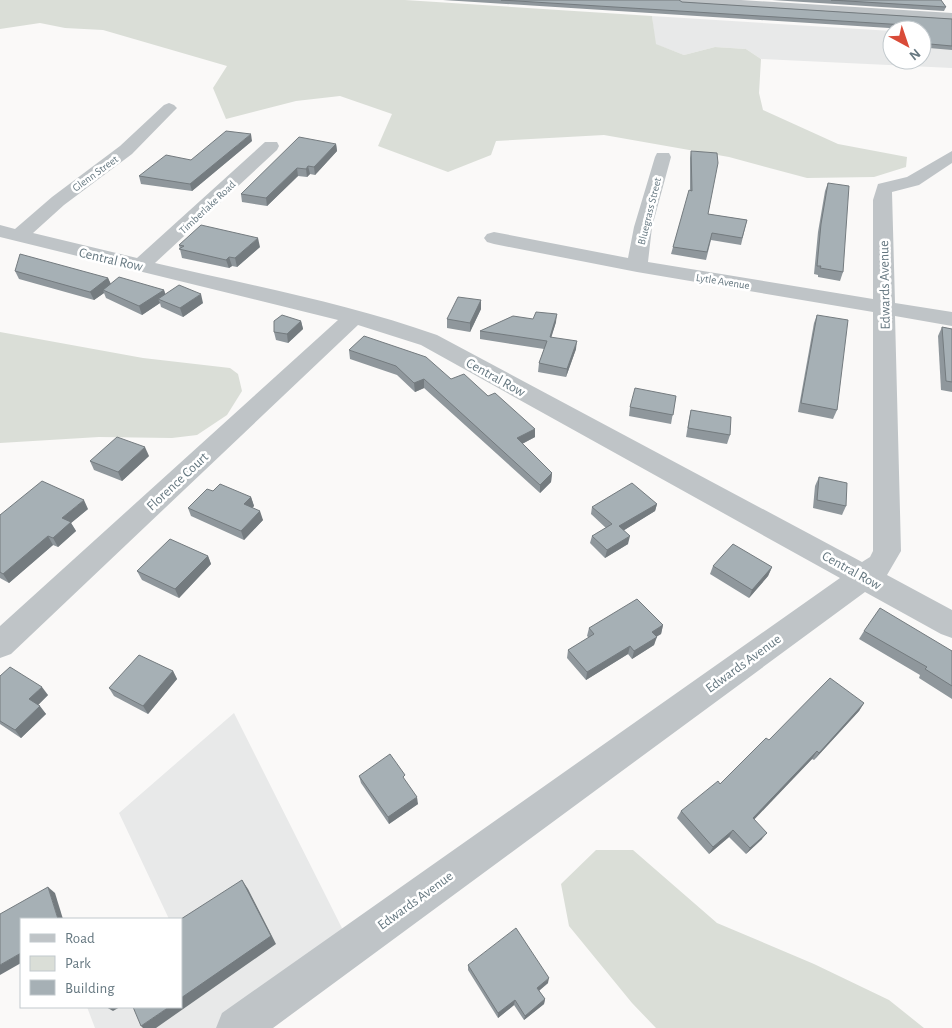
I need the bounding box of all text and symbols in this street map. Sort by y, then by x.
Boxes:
north arrow [882,20,932,70]
text: N [906,46,923,63]
street label: Glenn Street [71,153,120,193]
street label: Bluegrass Street [636,176,663,246]
street label: Timberlake Road [177,178,238,236]
street label: Edwards Avenue [877,240,893,330]
street label: Central Row [77,246,145,274]
street label: Lytle Avenue [695,272,751,291]
street label: Central Row [464,356,528,400]
street label: Florence Court [144,449,212,514]
street label: Central Row [820,549,884,593]
street label: Edwards Avenue [703,632,784,696]
street label: Edwards Avenue [375,869,456,933]
legend [20,918,182,1008]
text: Road [65,931,95,946]
text: Park [65,956,91,971]
text: Building [65,981,115,996]

